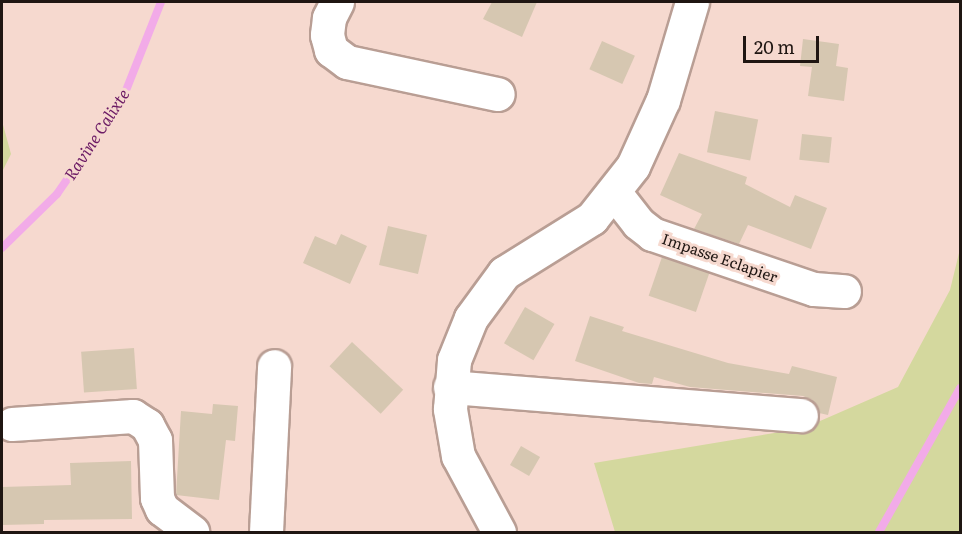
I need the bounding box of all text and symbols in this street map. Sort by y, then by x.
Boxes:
scale bar [746,24,822,62]
text: 20 m [754,33,795,60]
water label: Ravine Calixte [60,85,132,183]
street label: Impasse Eclapier [660,229,780,285]

